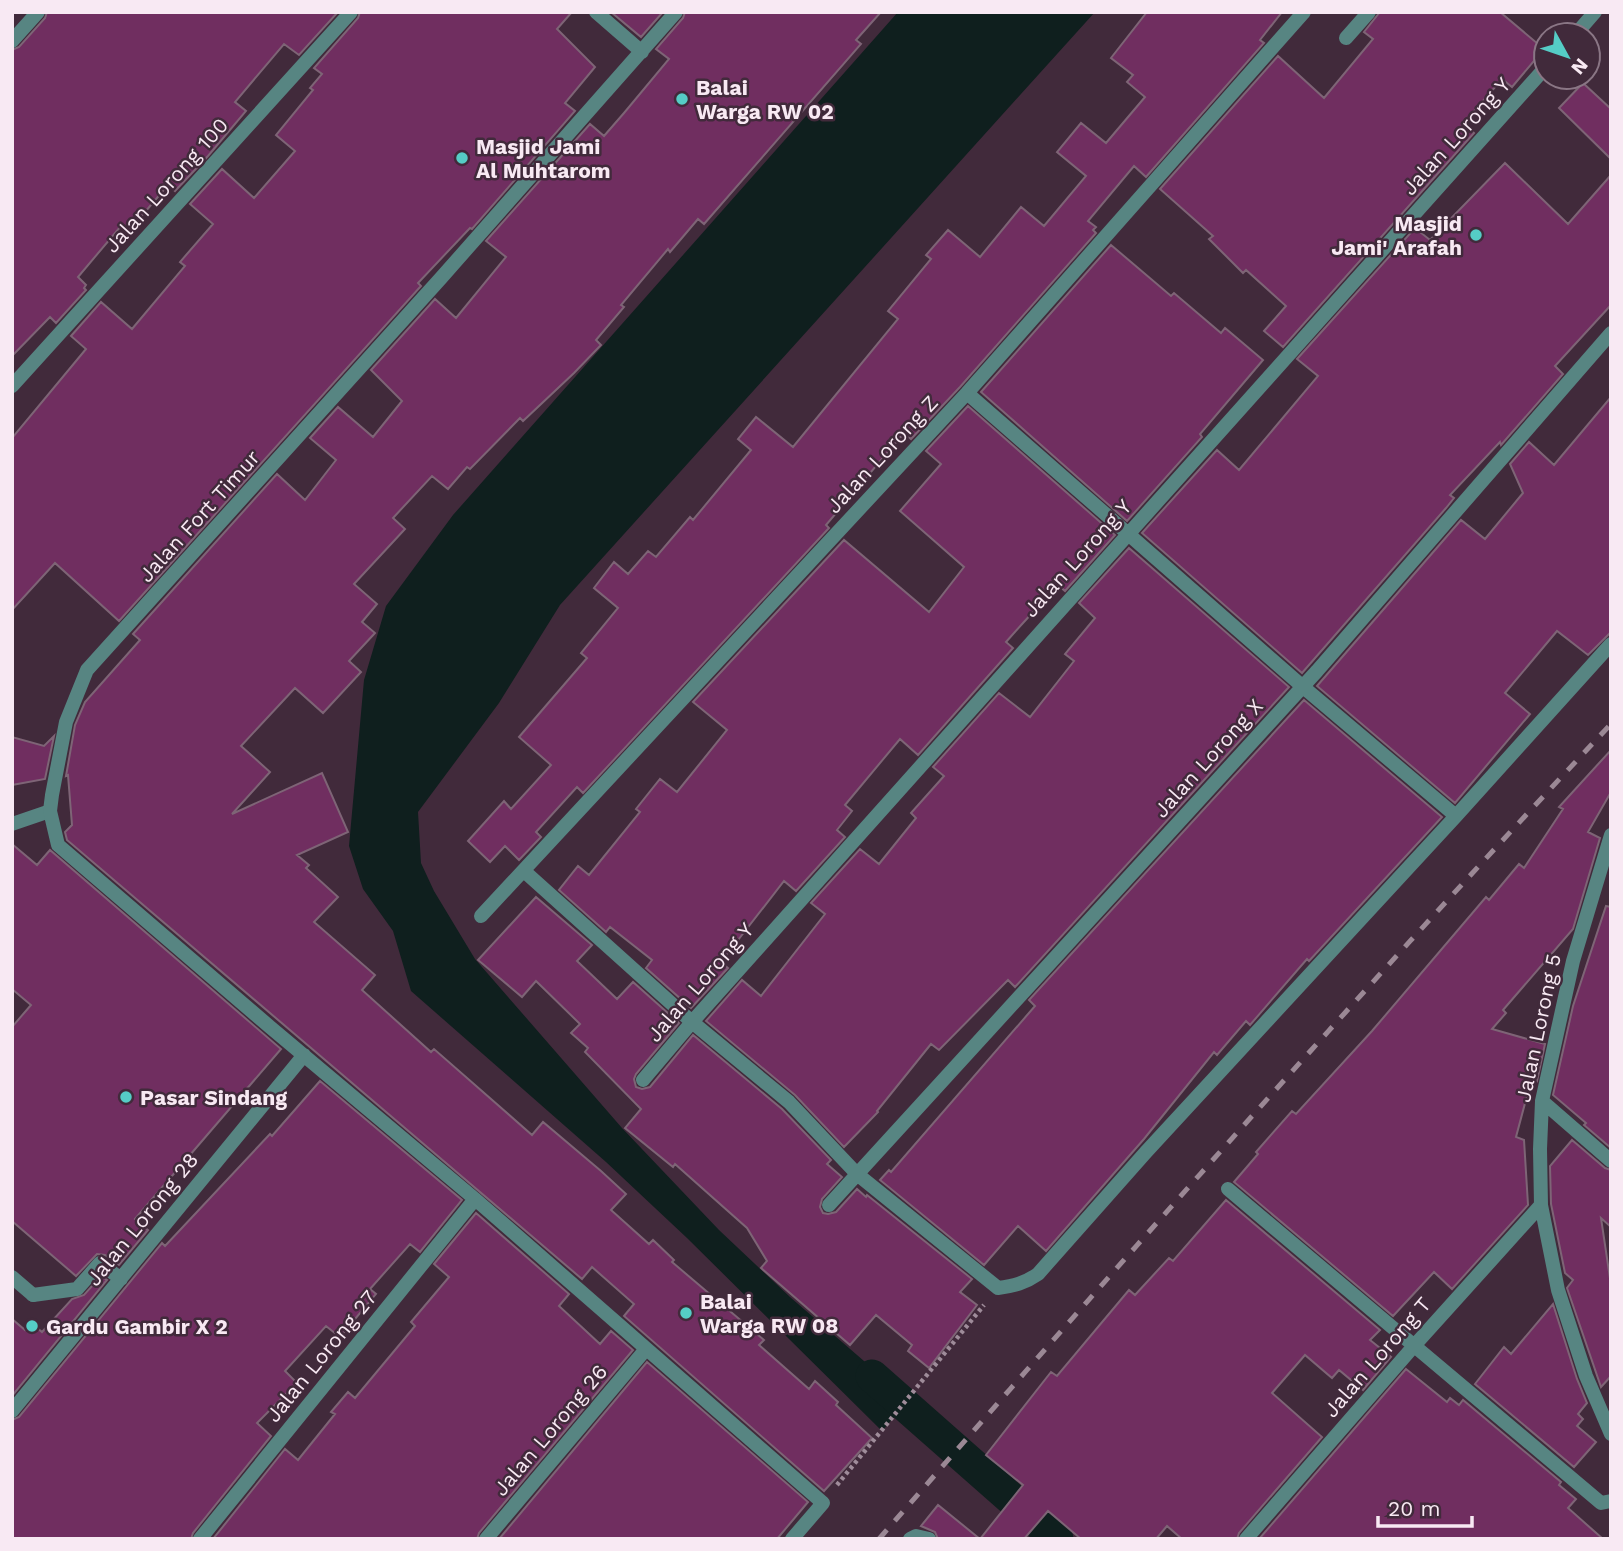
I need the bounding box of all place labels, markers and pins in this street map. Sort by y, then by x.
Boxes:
place label: Balai Warga RW 02 [696,75,834,124]
marker: Balai Warga RW 02 [674,91,690,107]
place label: Masjid Jami Al Muhtarom [476,134,611,183]
marker: Masjid Jami Al Muhtarom [454,150,470,166]
place label: Masjid Jami' Arafah [1331,211,1462,260]
marker: Masjid Jami' Arafah [1468,227,1484,243]
place label: Pasar Sindang [140,1085,287,1110]
marker: Pasar Sindang [118,1089,134,1105]
place label: Balai Warga RW 08 [700,1289,838,1338]
marker: Balai Warga RW 08 [678,1305,694,1321]
place label: Gardu Gambir X 2 [46,1314,228,1339]
marker: Gardu Gambir X 2 [24,1318,40,1334]

